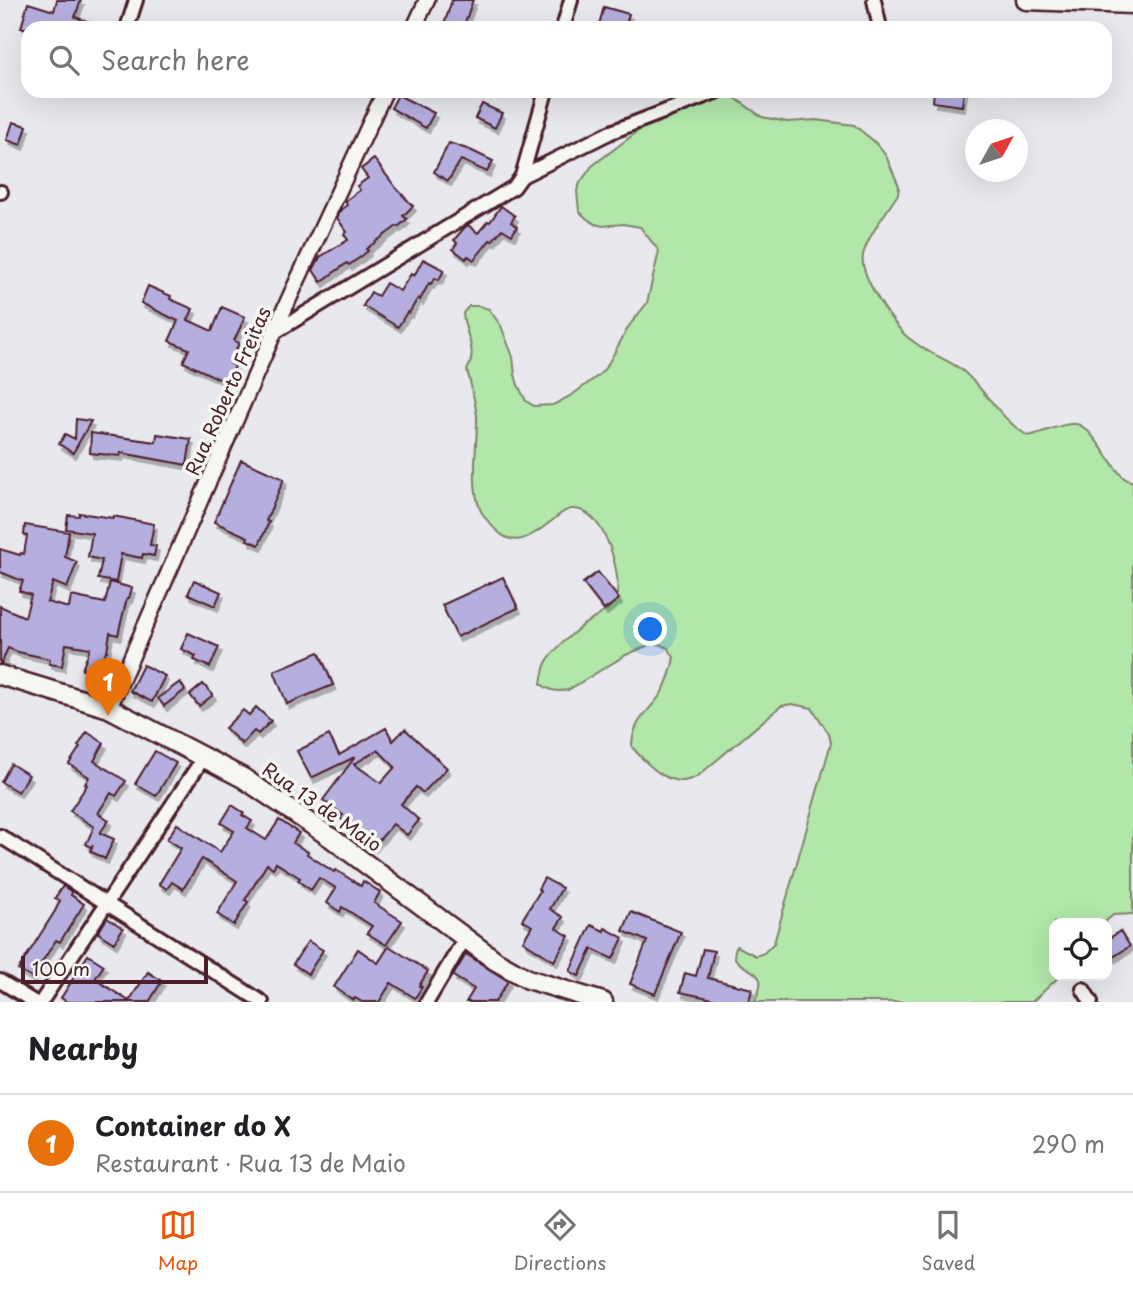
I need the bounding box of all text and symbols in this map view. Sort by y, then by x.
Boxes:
search box [21,21,1112,98]
text: Search here [101,40,250,79]
icon: search [45,41,83,79]
north arrow [965,119,1028,182]
street label: Rua Roberto Freitas [177,302,277,479]
your location [633,612,667,646]
pin: 1 [85,658,131,716]
street label: Rua 13 de Maio [257,755,388,858]
map controls [1049,918,1112,981]
button: locate [1049,918,1112,981]
scale bar [21,953,208,985]
text: 100 m [32,954,90,982]
text: Nearby [28,1025,138,1070]
text: Container do X [95,1106,290,1145]
text: 1 [46,1126,57,1161]
text: 290 m [1032,1126,1105,1161]
text: Restaurant · Rua 13 de Maio [95,1145,406,1180]
tab: Map [158,1206,198,1276]
tab: Directions [514,1206,606,1276]
tab: Saved [921,1206,975,1276]

